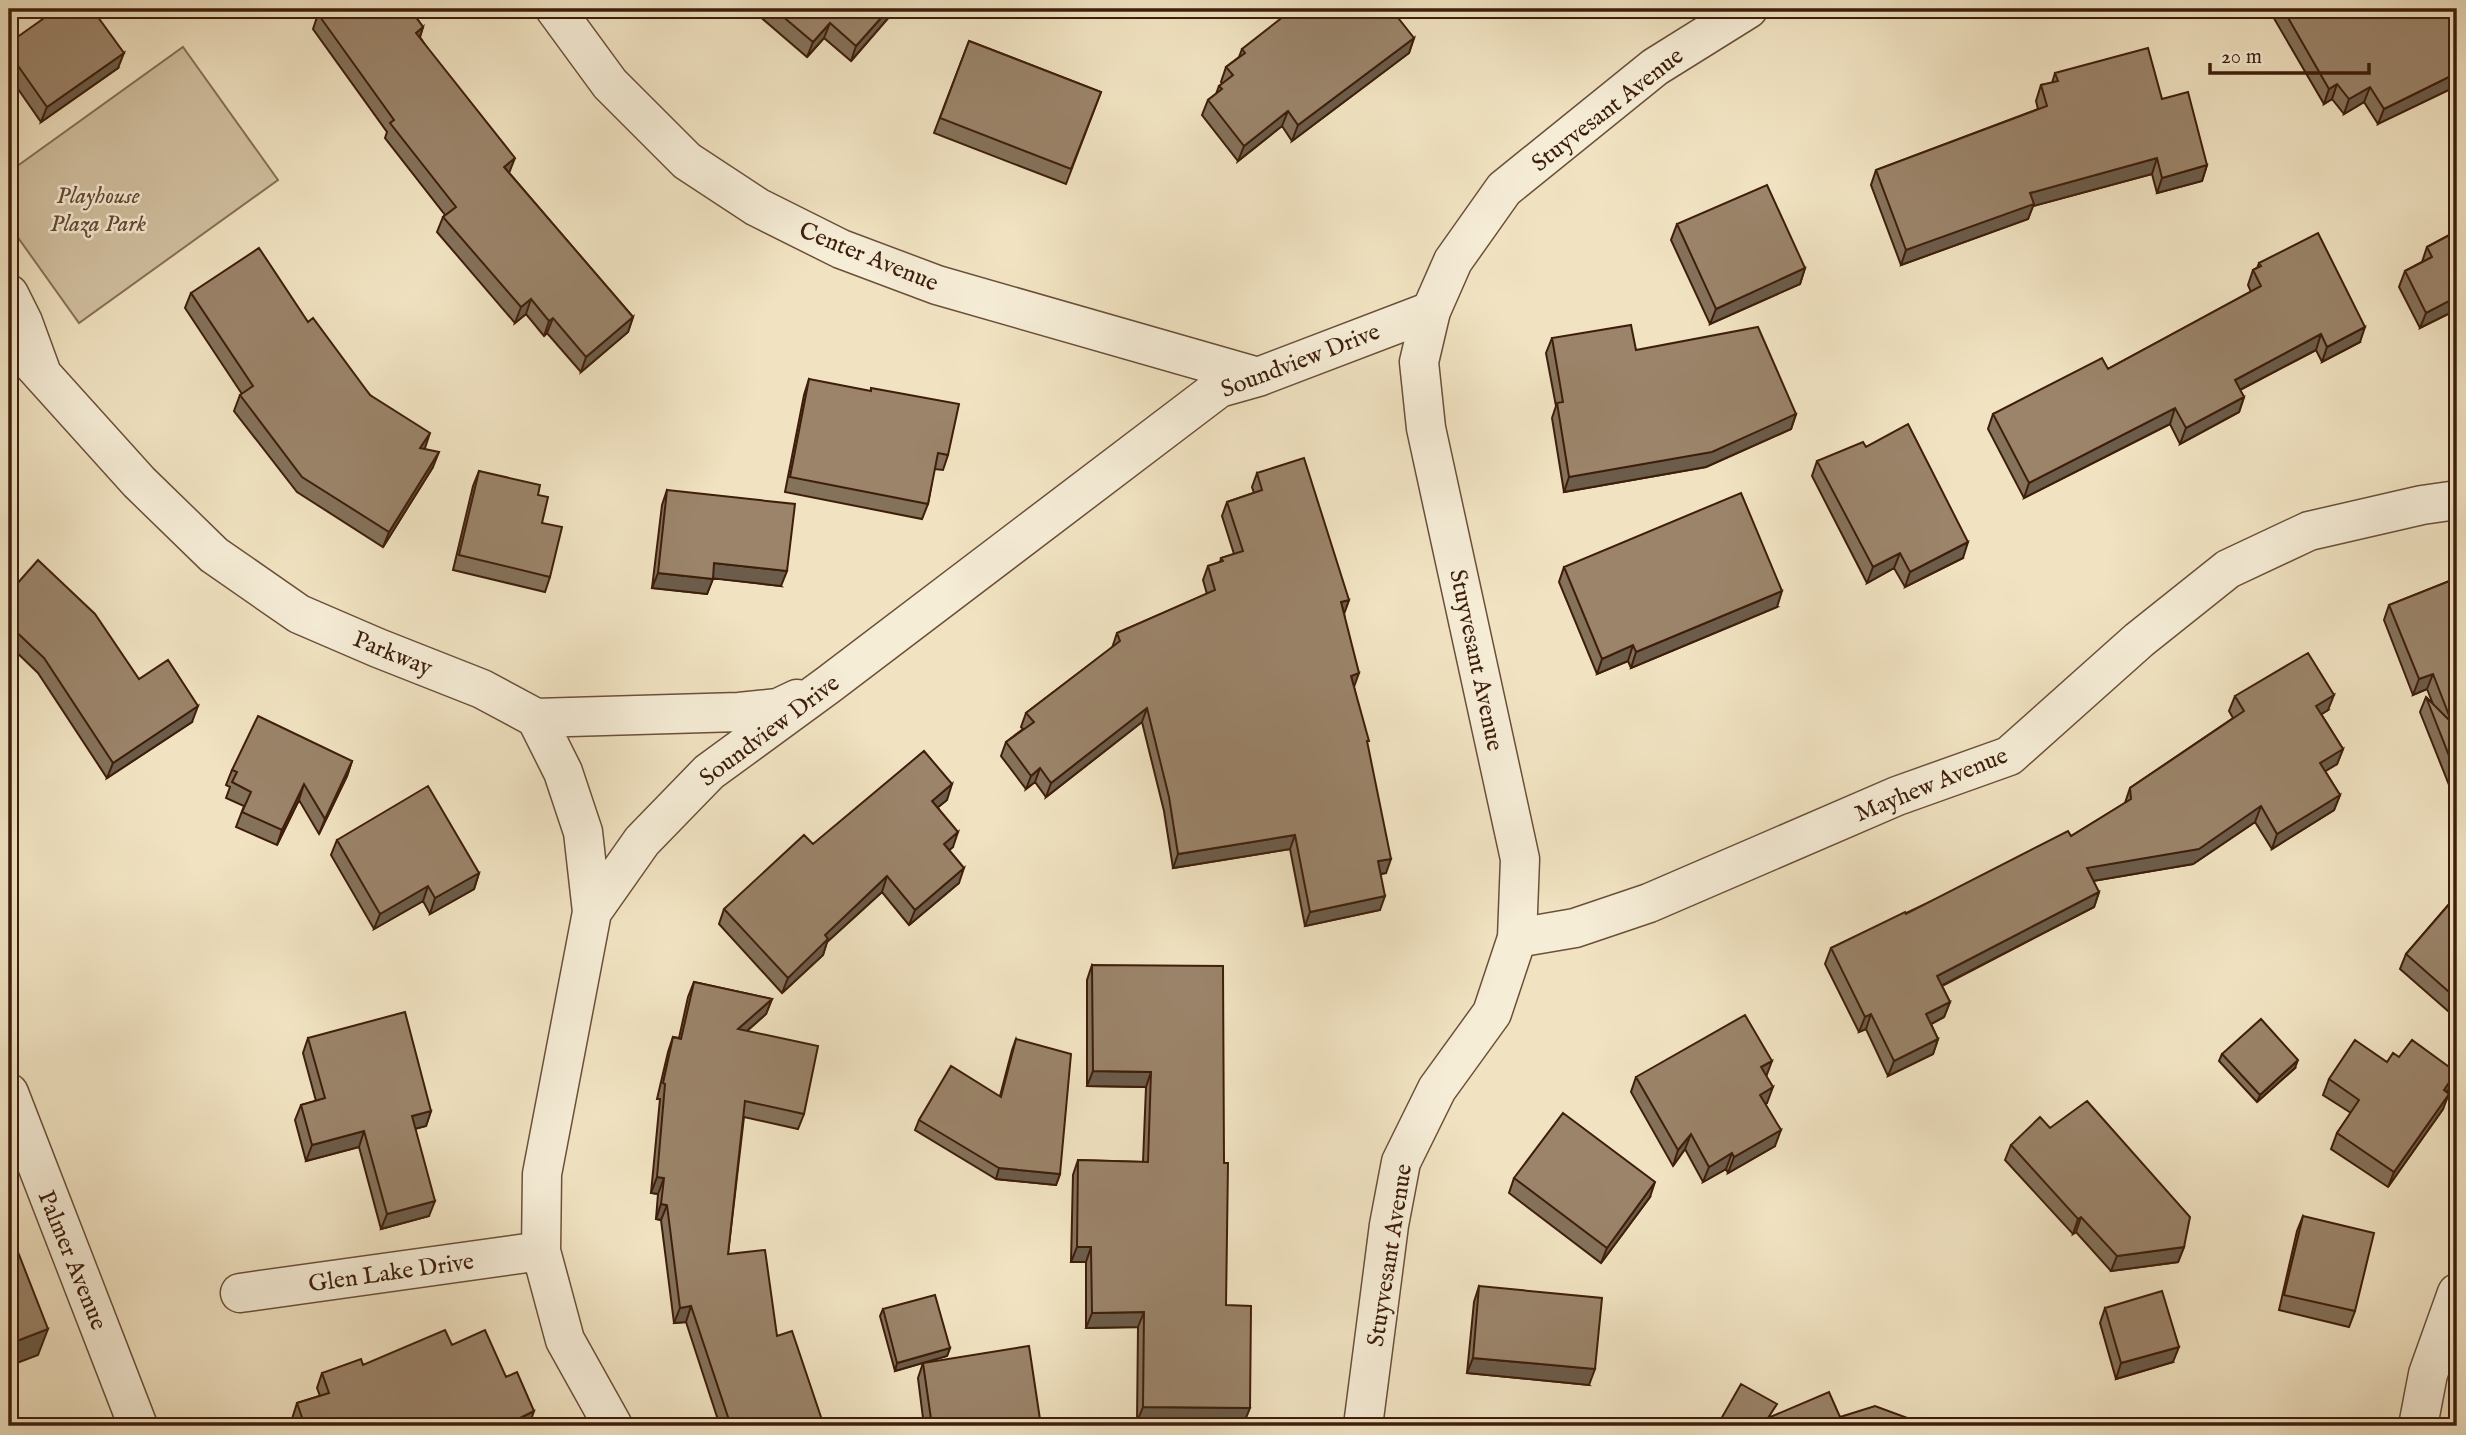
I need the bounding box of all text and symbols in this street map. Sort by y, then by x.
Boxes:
scale bar [2210,32,2370,76]
street label: Stuyvesant Avenue [1526,41,1690,179]
text: 20 m [2221,44,2262,71]
park label: Playhouse Plaza Park [50,181,146,240]
street label: Center Avenue [794,215,943,299]
street label: Soundview Drive [1217,317,1384,406]
street label: Stuyvesant Avenue [1441,567,1510,754]
street label: Parkway [348,624,437,684]
street label: Soundview Drive [694,668,846,794]
street label: Mayhew Avenue [1851,741,2013,830]
street label: Stuyvesant Avenue [1361,1162,1420,1349]
street label: Palmer Avenue [30,1186,114,1335]
street label: Glen Lake Drive [306,1247,476,1300]

